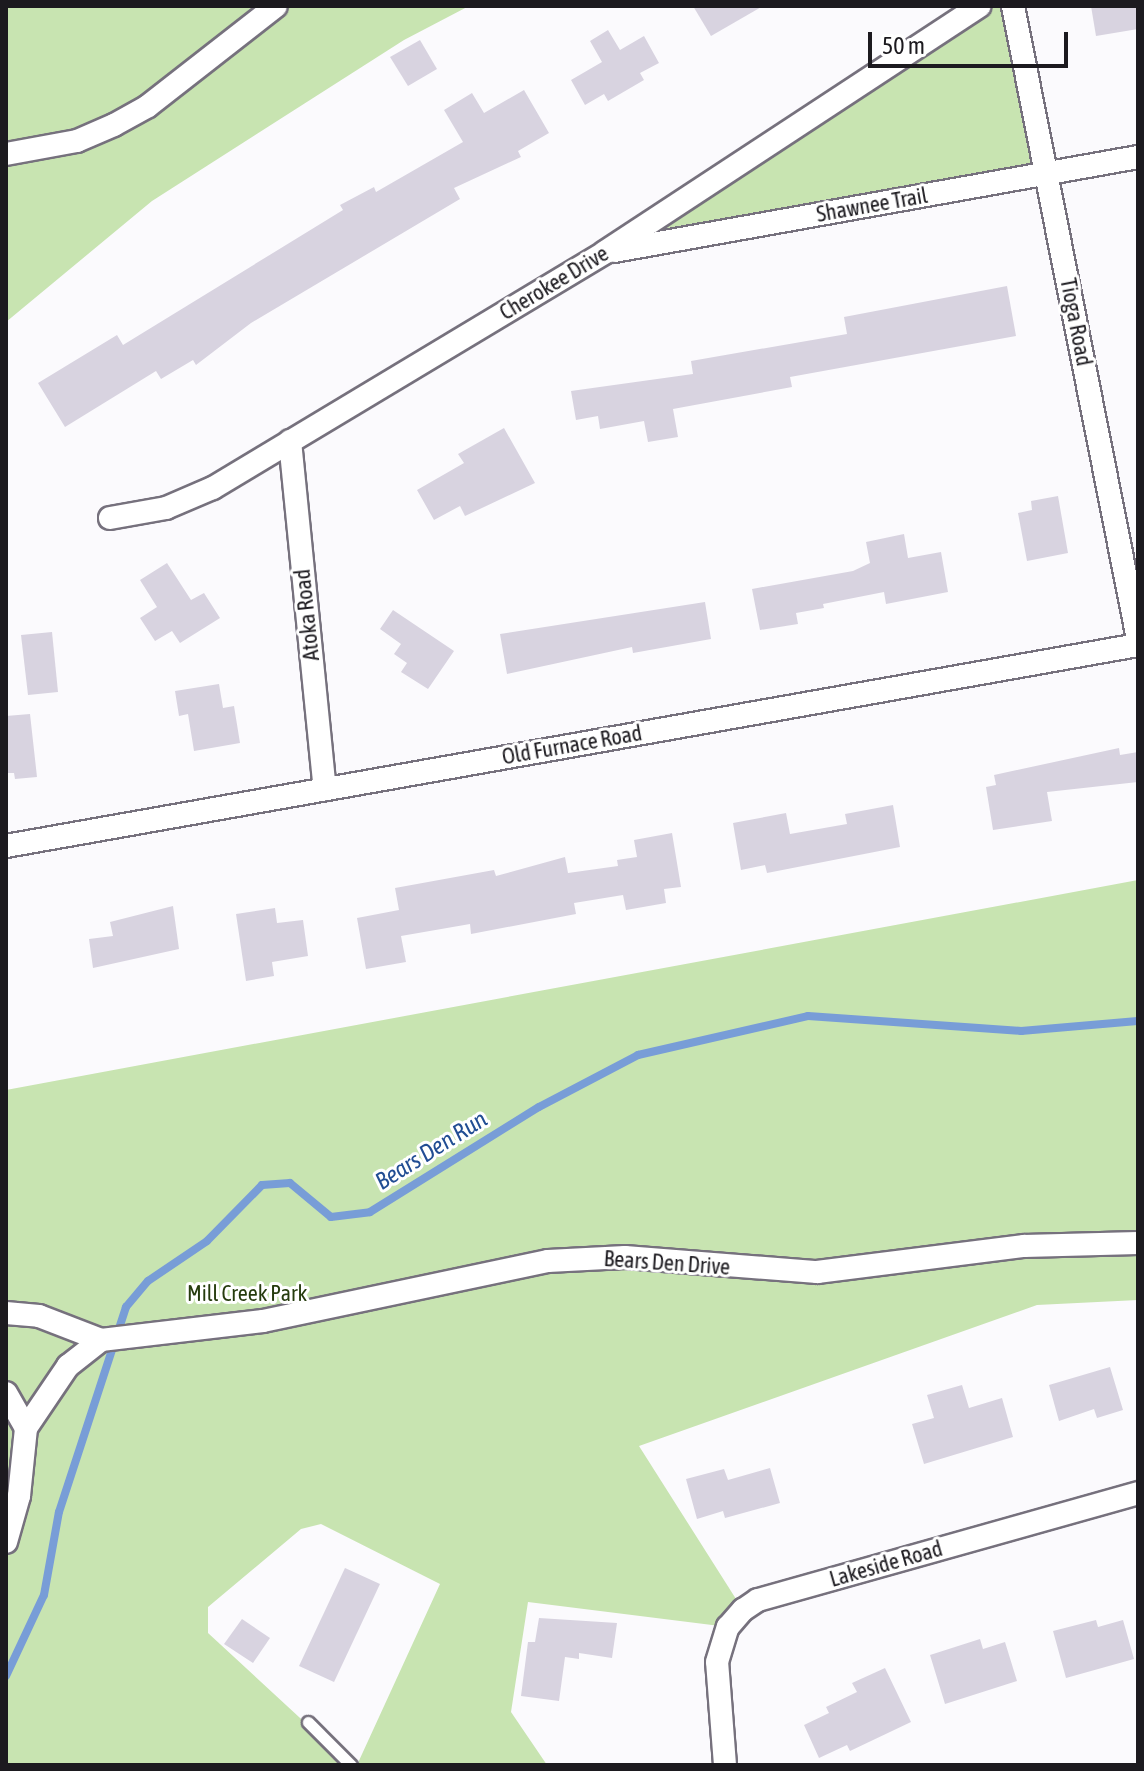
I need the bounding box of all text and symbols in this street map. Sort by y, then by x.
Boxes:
scale bar [872,16,1072,66]
text: 50 m [882,32,925,59]
street label: Shawnee Trail [814,182,930,228]
street label: Cherokee Drive [495,240,613,326]
street label: Tioga Road [1055,276,1097,368]
street label: Atoka Road [289,568,325,662]
street label: Old Furnace Road [500,720,644,770]
water label: Bears Den Run [370,1104,492,1196]
street label: Bears Den Drive [603,1245,731,1281]
park label: Mill Creek Park [187,1281,307,1307]
street label: Lakeside Road [826,1535,946,1593]

